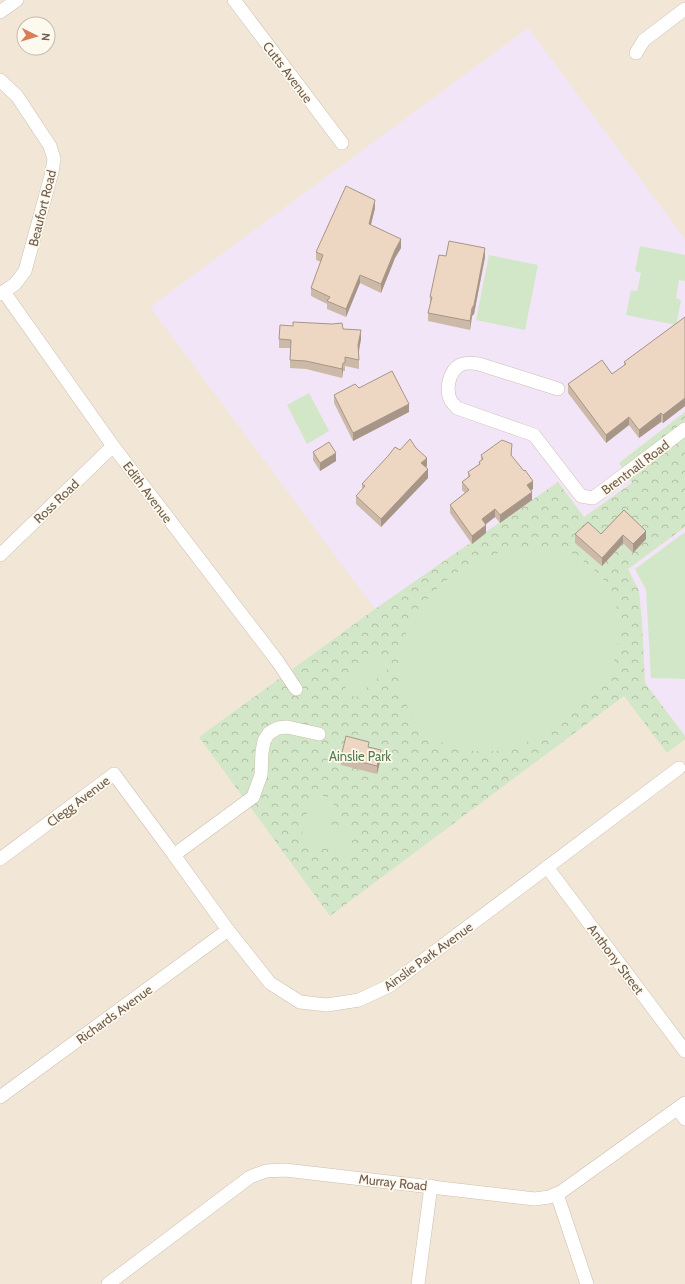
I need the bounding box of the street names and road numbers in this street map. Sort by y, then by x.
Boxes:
street label: Cutts Avenue [260,38,317,106]
street label: Beaufort Road [25,168,59,248]
street label: Brentnall Road [598,436,672,498]
street label: Edith Avenue [120,458,176,526]
street label: Ross Road [30,476,82,526]
street label: Clegg Avenue [43,772,113,830]
street label: Ainslie Park Avenue [380,918,476,994]
street label: Anthony Street [584,921,648,998]
street label: Richards Avenue [73,981,156,1047]
street label: Murray Road [358,1170,428,1194]

